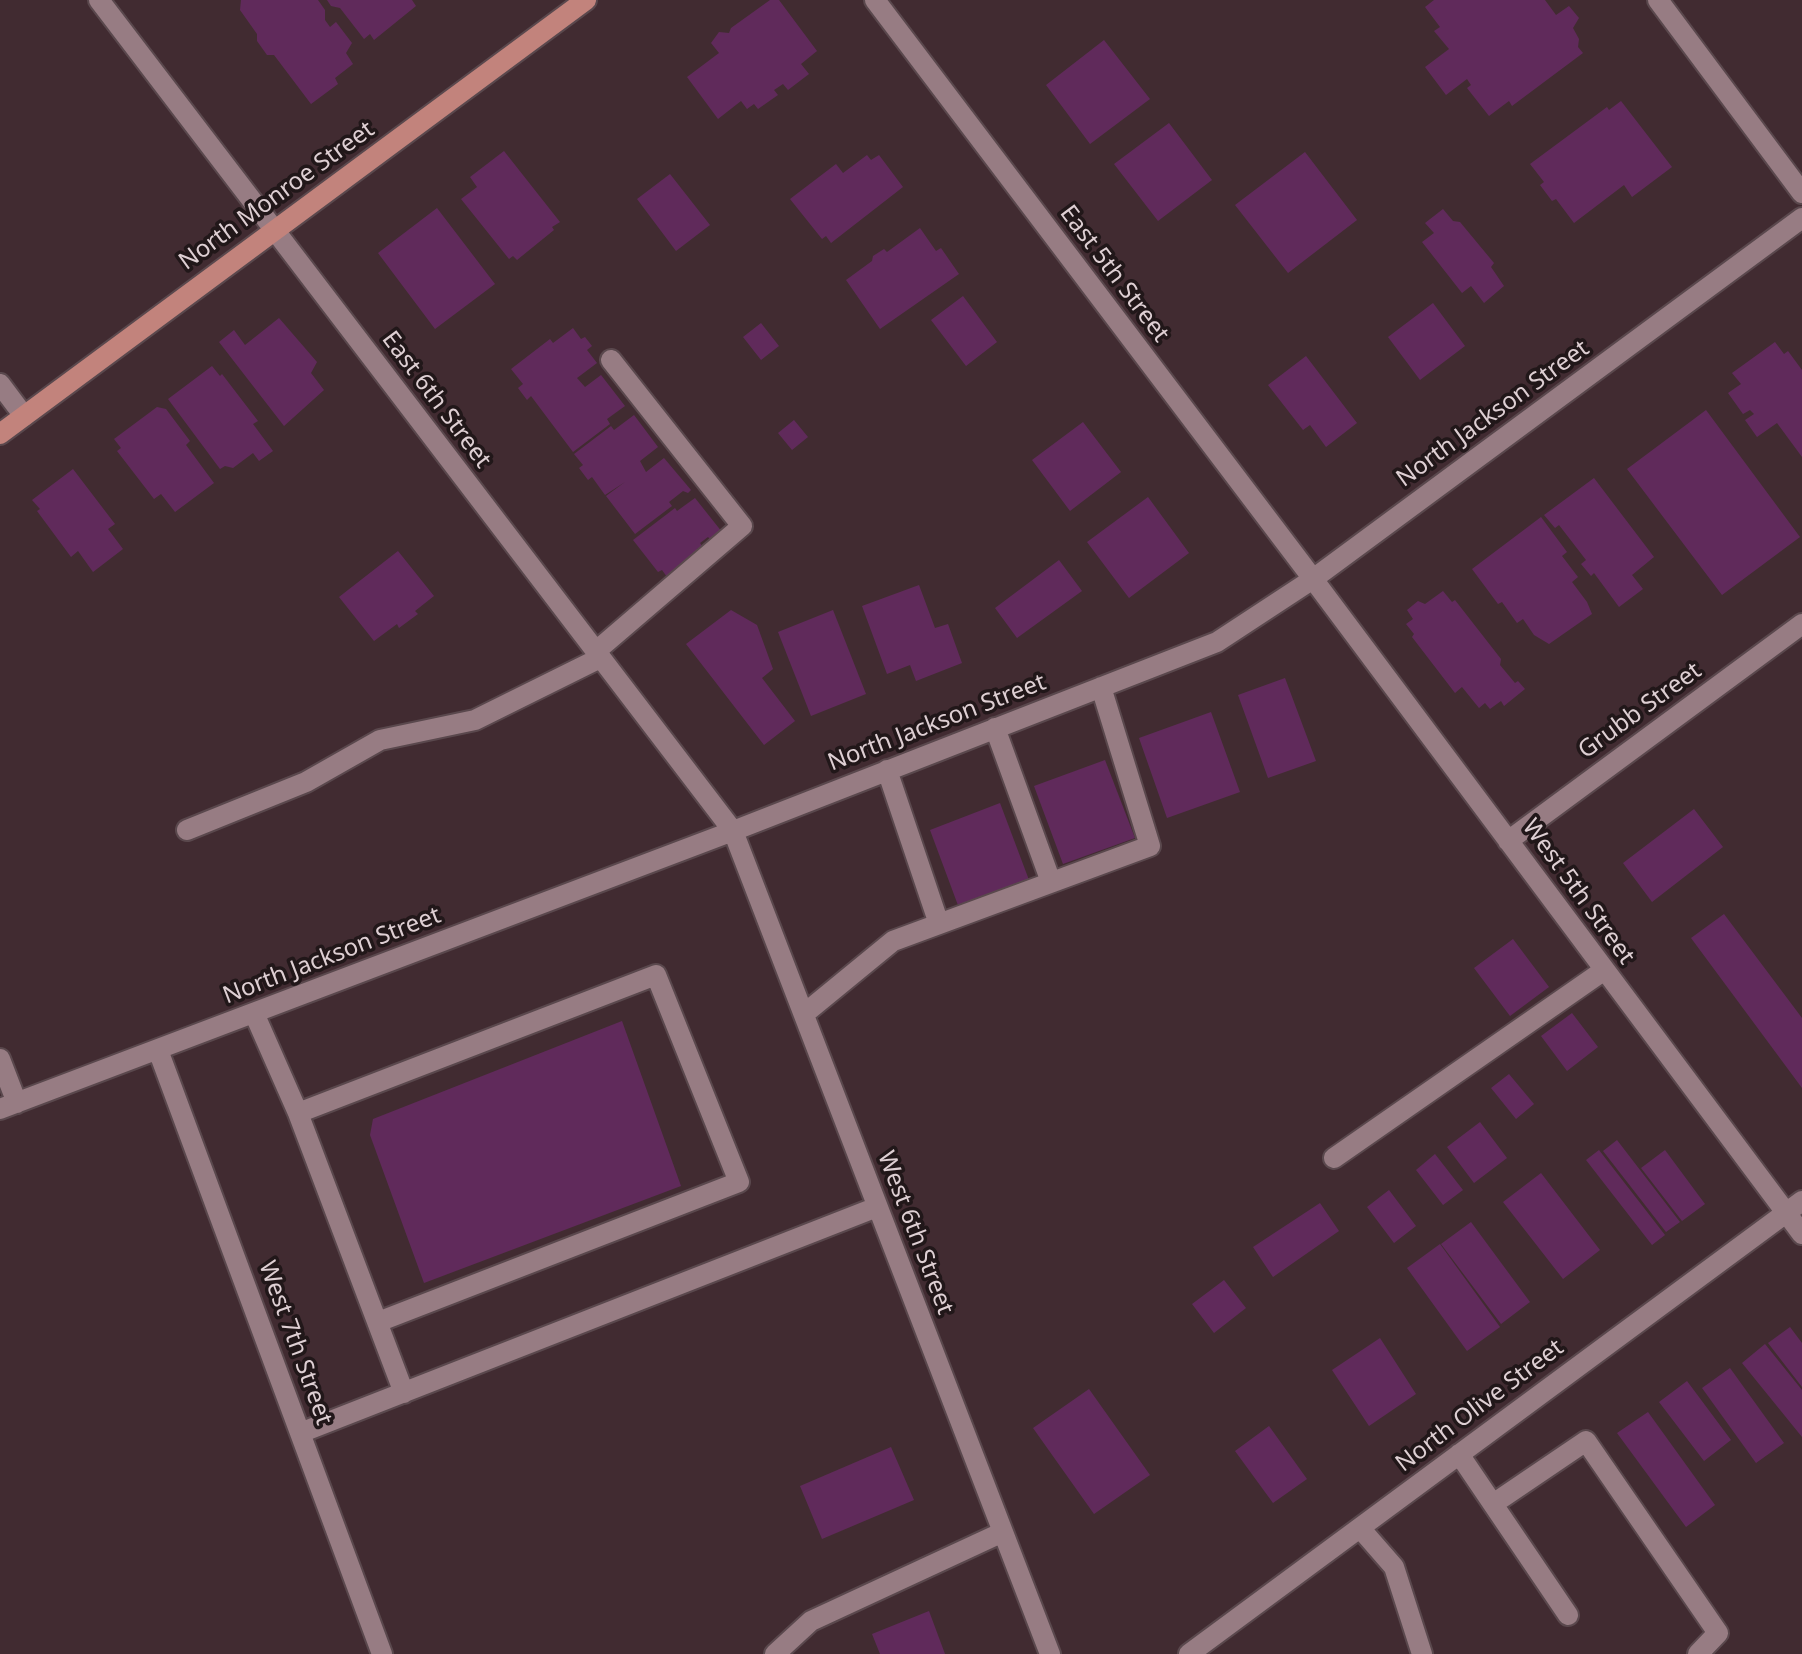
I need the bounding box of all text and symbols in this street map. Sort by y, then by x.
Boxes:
street label: North Monroe Street [174,116,380,276]
street label: East 5th Street [1053,200,1175,348]
street label: East 6th Street [375,326,497,474]
street label: North Jackson Street [1391,335,1595,493]
street label: Grubb Street [1573,657,1707,765]
street label: North Jackson Street [824,668,1050,778]
street label: West 5th Street [1516,814,1640,970]
street label: North Jackson Street [219,901,445,1011]
street label: West 6th Street [871,1147,959,1319]
street label: West 7th Street [252,1257,338,1429]
street label: North Olive Street [1390,1334,1570,1478]

